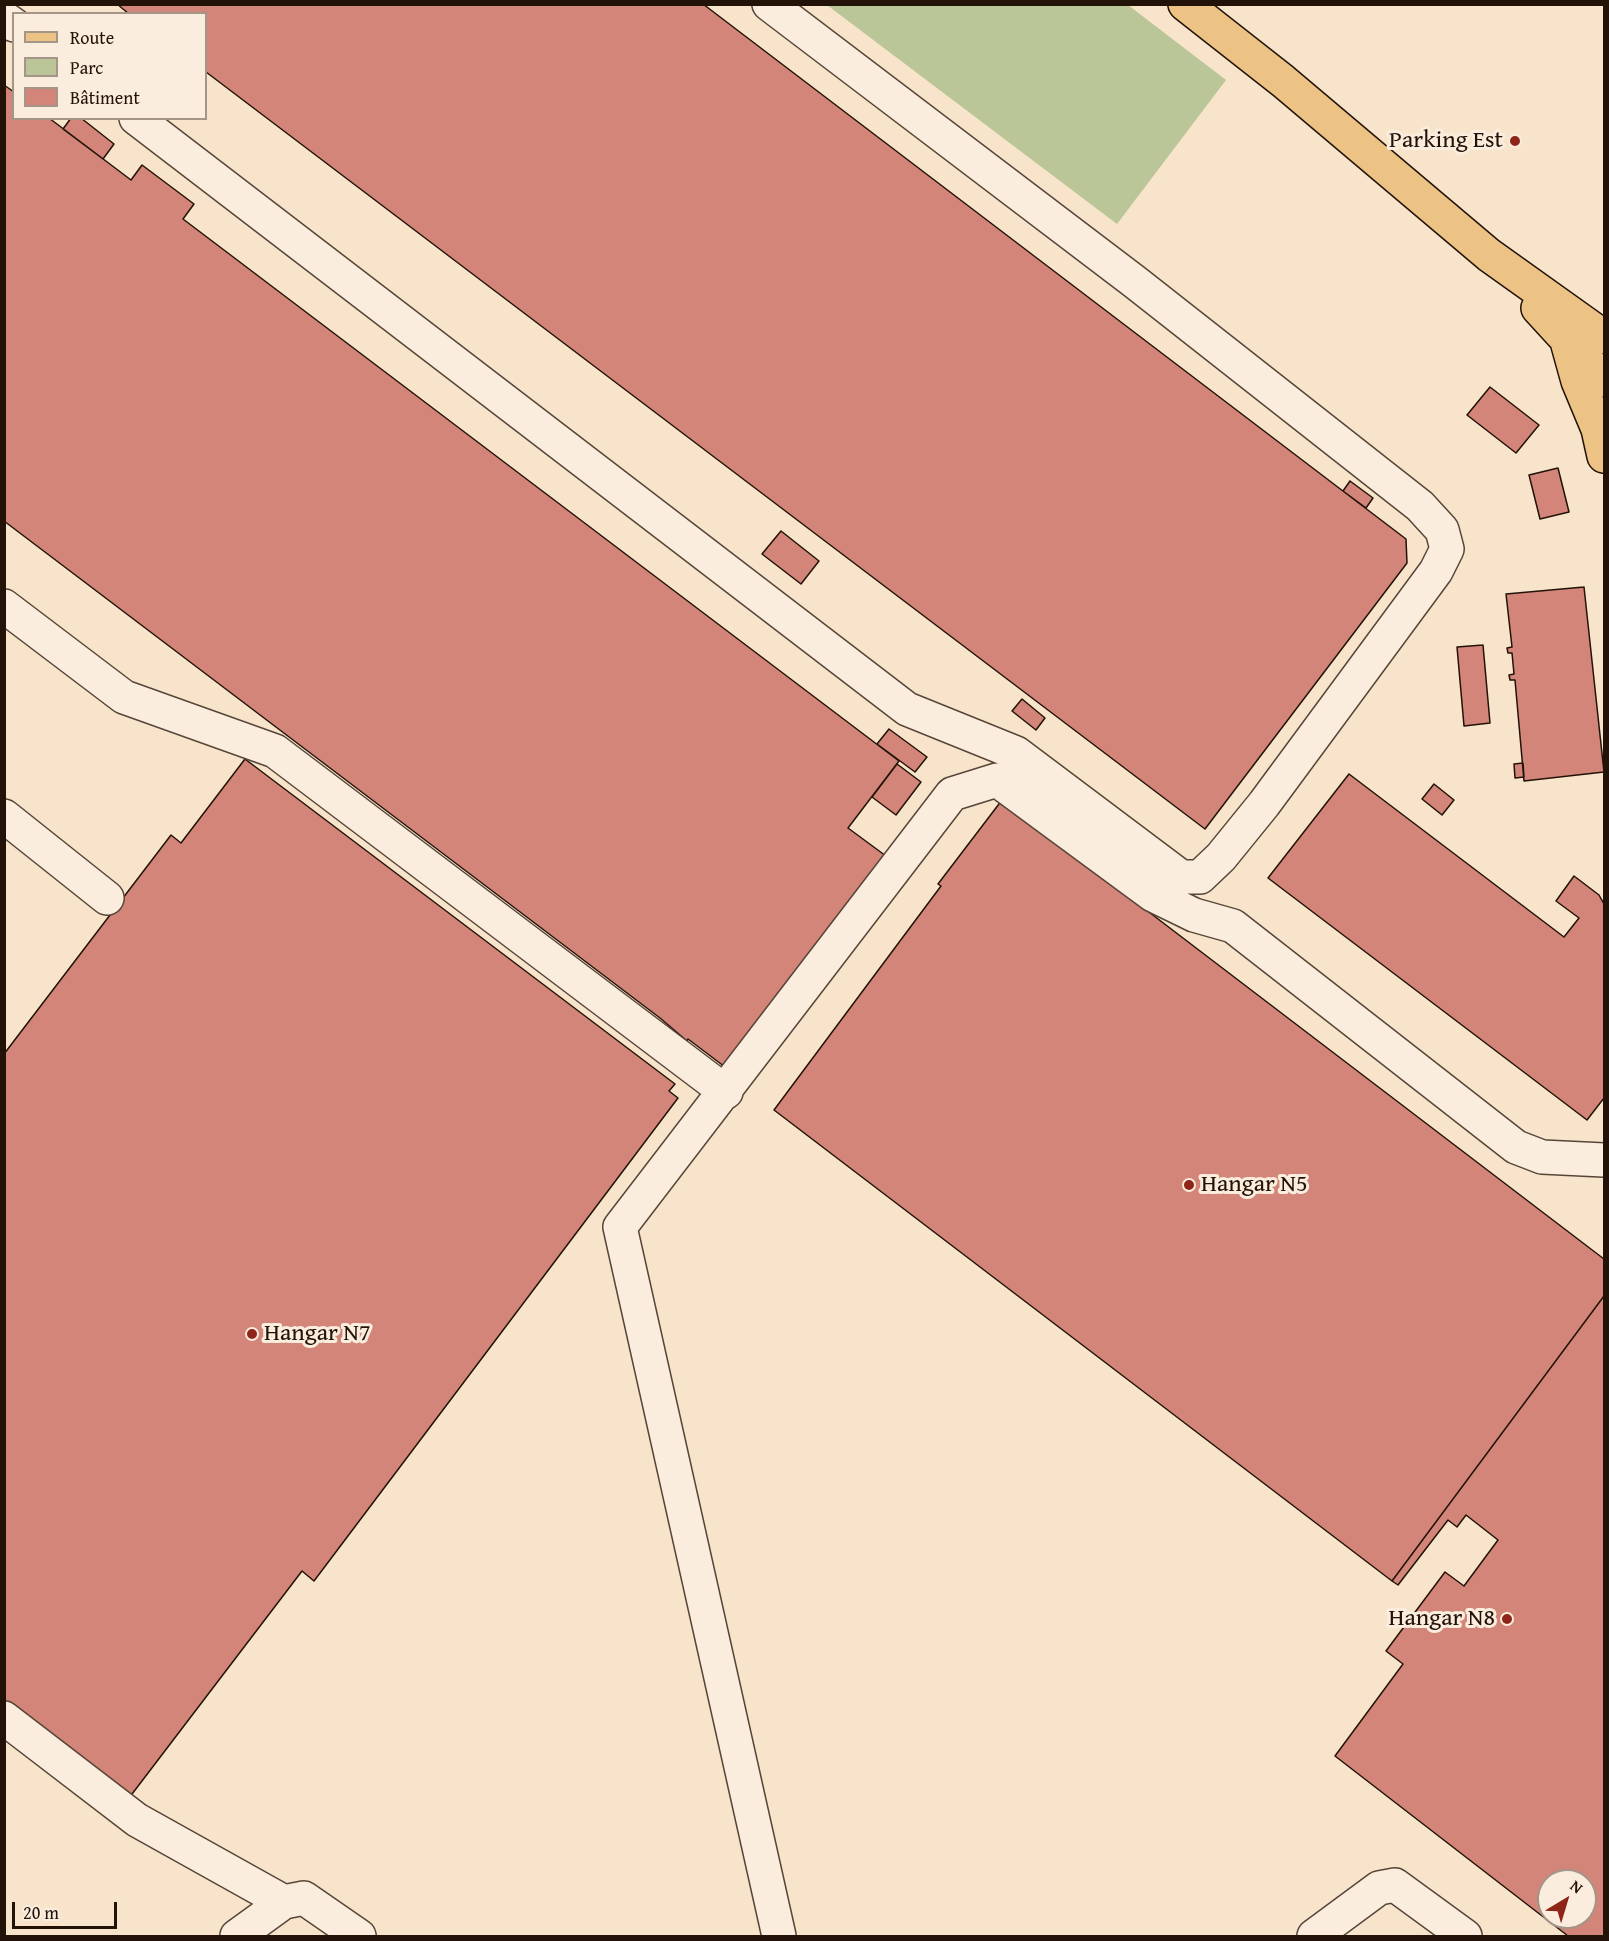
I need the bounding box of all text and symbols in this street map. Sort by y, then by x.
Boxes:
legend [12,12,207,120]
text: Route [70,24,114,51]
text: Parc [70,54,103,81]
text: Bâtiment [70,84,140,111]
place label: Parking Est [1389,127,1503,155]
marker: Parking Est [1508,134,1522,148]
place label: Hangar N5 [1201,1171,1307,1199]
marker: Hangar N5 [1182,1178,1196,1192]
place label: Hangar N7 [264,1320,370,1348]
marker: Hangar N7 [245,1327,259,1341]
place label: Hangar N8 [1389,1605,1495,1633]
marker: Hangar N8 [1500,1612,1514,1626]
north arrow [1537,1869,1597,1929]
text: N [1565,1874,1588,1899]
scale bar [15,1890,120,1928]
text: 20 m [23,1899,59,1926]

